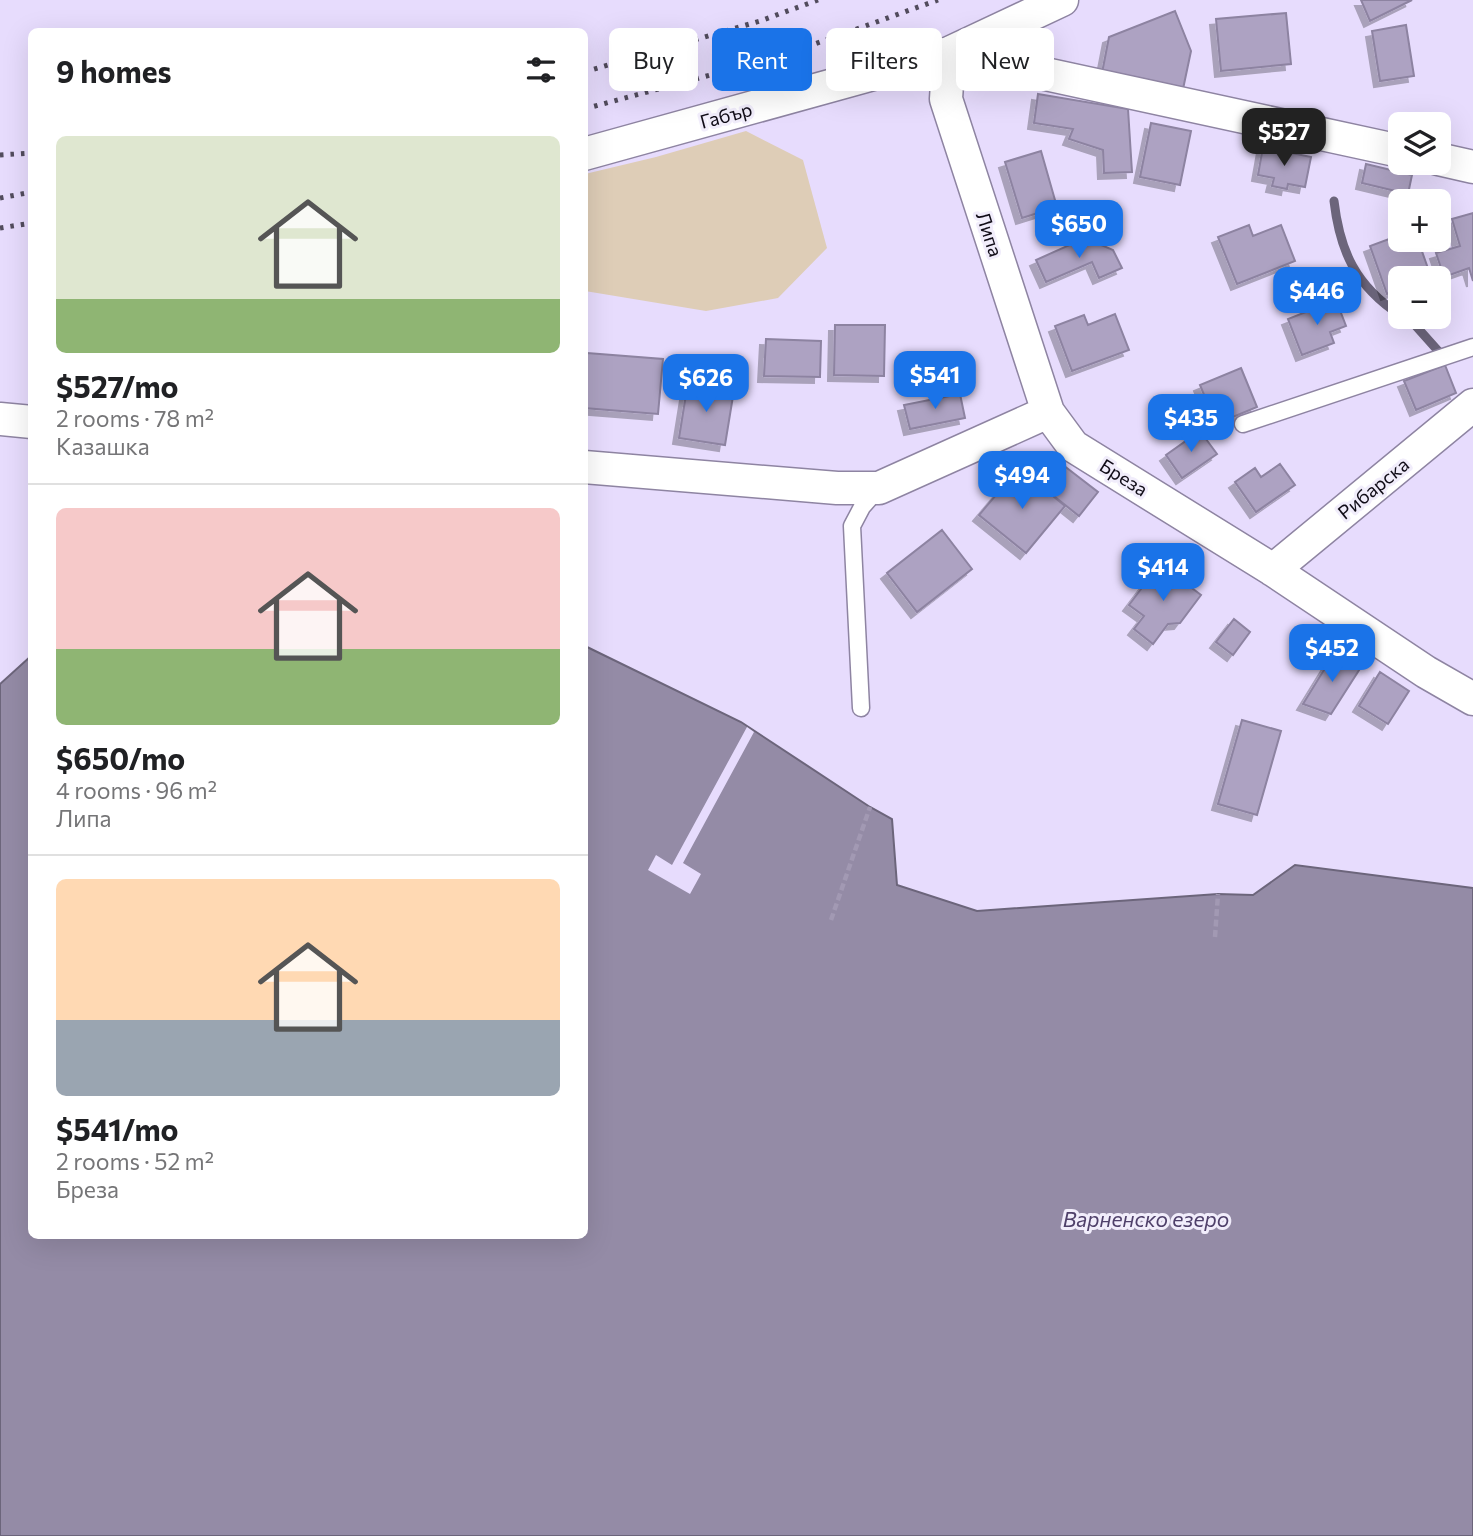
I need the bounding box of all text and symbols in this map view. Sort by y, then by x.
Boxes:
chip: Buy [609,28,698,91]
chip: Rent [712,28,812,91]
chip: Filters [826,28,942,91]
chip: New [956,28,1054,91]
icon: filters [522,51,560,89]
text: 9 homes [56,52,171,89]
street label: Габър [697,97,755,133]
pin: $527 [1243,108,1325,168]
map controls [1388,112,1451,329]
button: layers [1388,112,1451,175]
text: $527 [1258,117,1310,145]
icon: home [245,181,371,307]
button: + [1388,189,1451,252]
pin: $650 [1038,201,1120,260]
street label: Липа [972,209,1008,259]
text: $650 [1051,209,1107,237]
button: − [1388,266,1451,329]
pin: $446 [1276,268,1358,327]
text: $446 [1289,276,1345,304]
pin: $541 [894,352,976,411]
pin: $626 [665,354,747,414]
text: $541 [910,360,960,388]
text: $626 [679,363,733,391]
text: $527/mo [56,367,179,404]
pin: $435 [1150,394,1232,454]
text: $435 [1164,403,1218,431]
text: 2 rooms · 78 m² [56,404,214,432]
text: Казашка [56,432,150,460]
pin: $494 [981,452,1063,511]
street label: Рибарска [1333,452,1413,524]
street label: Бреза [1096,453,1152,501]
text: $494 [994,460,1050,488]
pin: $414 [1122,544,1204,603]
text: $414 [1137,552,1189,580]
icon: home [245,553,371,679]
pin: $452 [1291,624,1373,684]
text: $452 [1305,633,1359,661]
text: $650/mo [56,739,185,776]
text: 4 rooms · 96 m² [56,776,217,804]
text: Липа [56,804,112,832]
icon: home [245,924,371,1050]
text: $541/mo [56,1110,179,1147]
text: 2 rooms · 52 m² [56,1147,214,1175]
text: Бреза [56,1175,119,1203]
water label: Варненско езеро [1063,1206,1229,1231]

